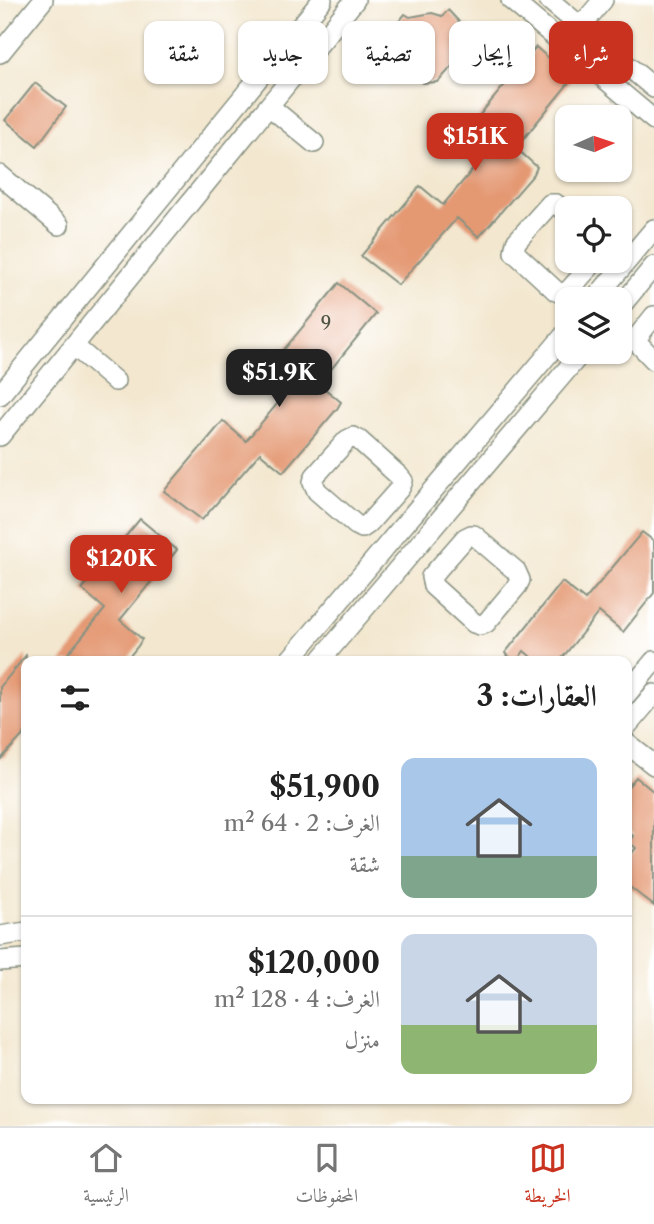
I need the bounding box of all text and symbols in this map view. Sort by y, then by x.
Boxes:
chip: شقة [144,21,224,84]
chip: جديد [238,21,328,84]
chip: تصفية [342,21,435,84]
chip: إيجار [449,21,535,84]
chip: شراء [549,21,633,84]
north arrow [555,105,632,182]
map controls [555,105,632,364]
pin: $151K [426,114,524,173]
text: $151K [443,122,507,150]
button: locate [555,196,632,273]
button: layers [555,287,632,364]
house number: 9 [321,312,331,334]
pin: $51.9K [222,350,336,409]
text: $51.9K [242,358,316,386]
pin: $120K [72,536,170,595]
text: $120K [86,544,156,572]
text: العقارات: 3 [476,677,597,714]
icon: filters [56,679,94,717]
text: $51,900 [270,768,380,805]
icon: home [457,786,541,870]
text: الغرف: 2 · 64 m² [224,809,380,837]
text: شقة [350,850,380,878]
text: $120,000 [248,944,380,981]
icon: home [457,962,541,1046]
text: الغرف: 4 · 128 m² [214,985,380,1013]
text: منزل [345,1026,380,1054]
tab: الرئيسية [83,1139,129,1214]
tab: المحفوظات [295,1139,358,1214]
tab: الخريطة [525,1139,571,1214]

